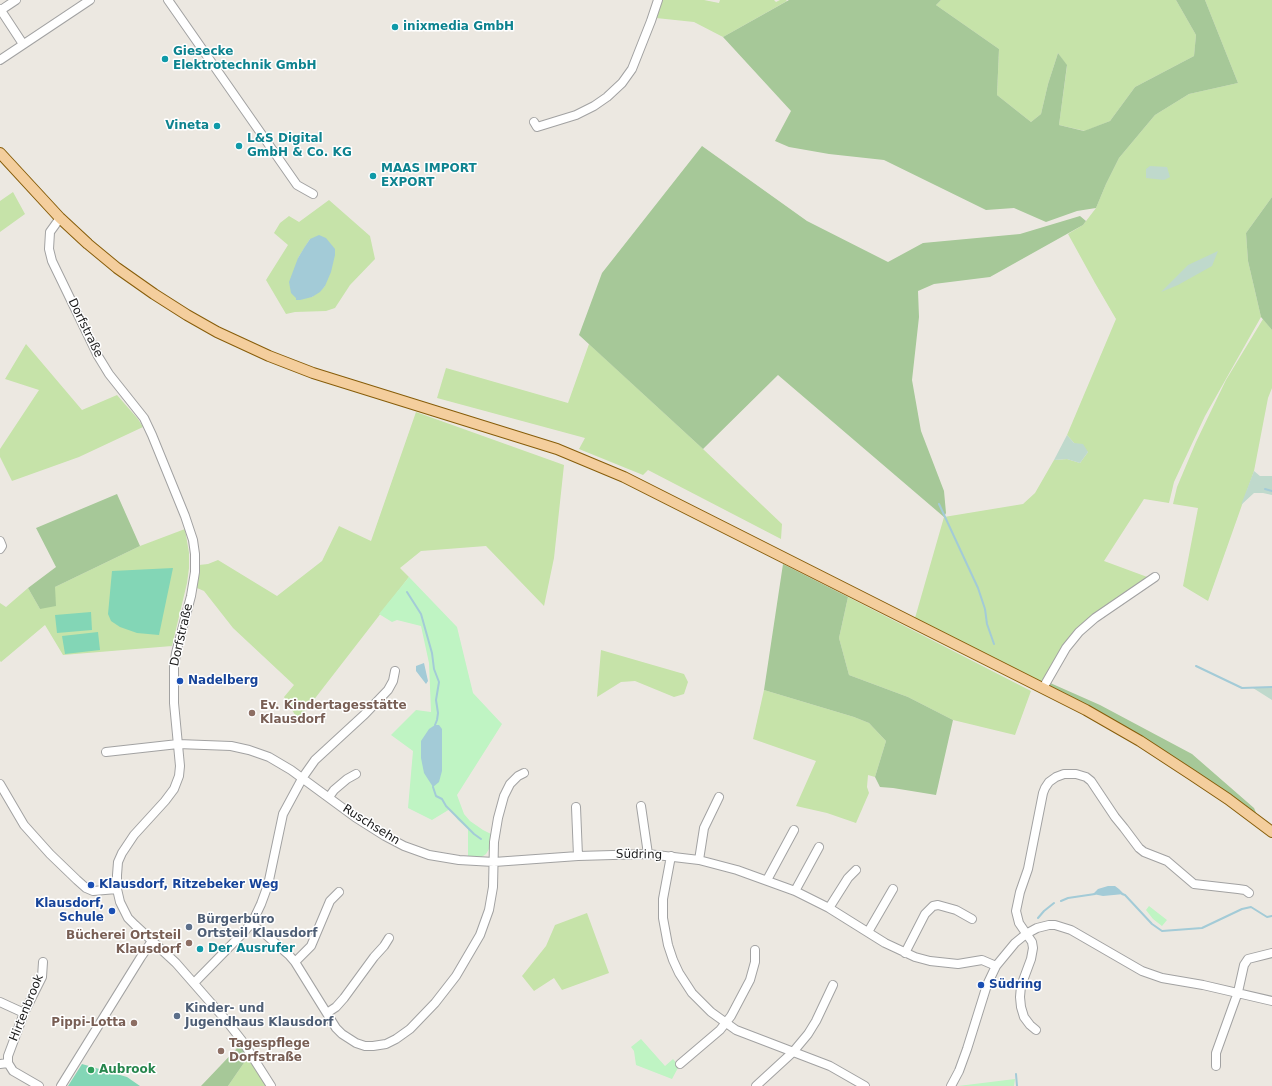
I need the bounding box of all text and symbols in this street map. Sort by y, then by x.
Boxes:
place label: inixmedia GmbH [403,20,514,34]
marker: inixmedia GmbH [390,22,400,32]
place label: Giesecke Elektrotechnik GmbH [173,45,317,73]
marker: Giesecke Elektrotechnik GmbH [160,54,170,64]
place label: Vineta [165,119,209,133]
marker: Vineta [212,121,222,131]
place label: L&S Digital GmbH & Co. KG [247,132,352,160]
marker: L&S Digital GmbH & Co. KG [234,141,244,151]
place label: MAAS IMPORT EXPORT [381,162,477,190]
marker: MAAS IMPORT EXPORT [368,171,378,181]
street label: Dorfstraße [65,296,105,360]
street label: Dorfstraße [168,602,196,668]
place label: Nadelberg [188,674,258,688]
marker: Nadelberg [175,676,185,686]
place label: Ev. Kindertagesstätte Klausdorf [260,699,407,727]
marker: Ev. Kindertagesstätte Klausdorf [247,708,257,718]
street label: Ruschsehn [340,802,402,848]
street label: Südring [616,847,662,863]
place label: Klausdorf, Ritzebeker Weg [99,878,279,892]
marker: Klausdorf, Ritzebeker Weg [86,880,96,890]
place label: Klausdorf, Schule [35,897,104,925]
marker: Klausdorf, Schule [107,906,117,916]
place label: Bürgerbüro Ortsteil Klausdorf [197,913,317,941]
marker: Bürgerbüro Ortsteil Klausdorf [184,922,194,932]
place label: Bücherei Ortsteil Klausdorf [66,929,181,957]
marker: Bücherei Ortsteil Klausdorf [184,938,194,948]
place label: Der Ausrufer [208,942,295,956]
marker: Der Ausrufer [195,944,205,954]
street label: Hirtenbrook [7,972,47,1044]
place label: Südring [989,978,1042,992]
marker: Südring [976,980,986,990]
place label: Kinder- und Jugendhaus Klausdorf [185,1002,334,1030]
marker: Kinder- und Jugendhaus Klausdorf [172,1011,182,1021]
place label: Pippi-Lotta [51,1016,126,1030]
marker: Pippi-Lotta [129,1018,139,1028]
place label: Tagespflege Dorfstraße [229,1037,310,1065]
marker: Tagespflege Dorfstraße [216,1046,226,1056]
place label: Aubrook [99,1063,156,1077]
marker: Aubrook [86,1065,96,1075]

